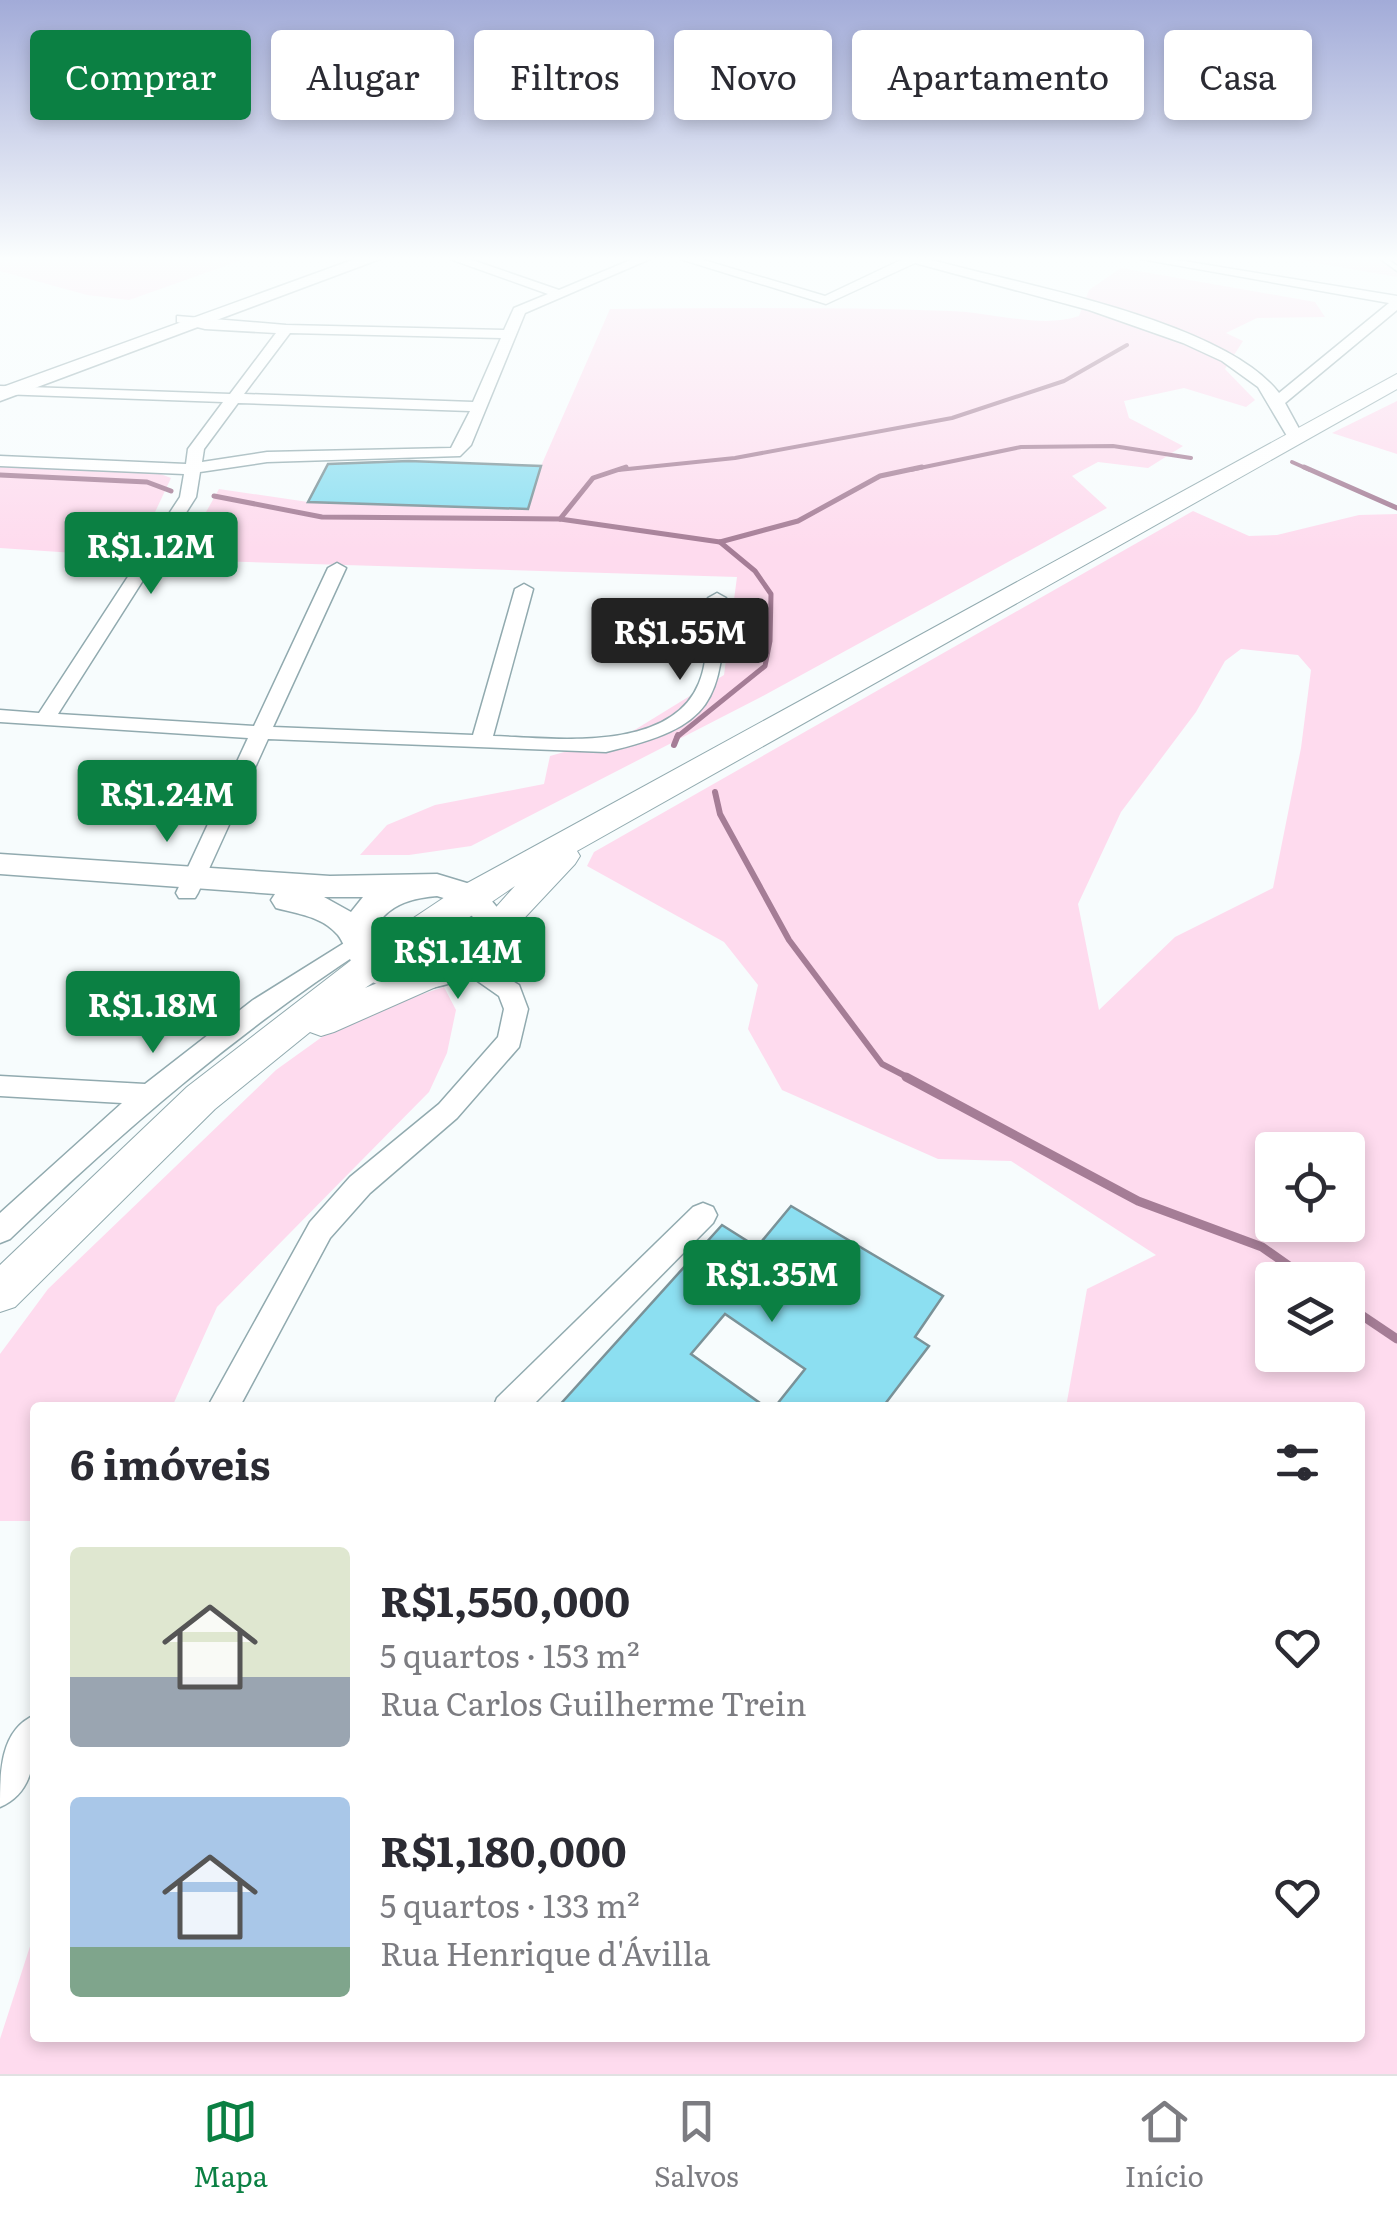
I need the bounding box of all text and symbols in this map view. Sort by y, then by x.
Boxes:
chip: Comprar [30,30,251,120]
chip: Alugar [271,30,454,120]
chip: Filtros [474,30,654,120]
chip: Novo [674,30,832,120]
chip: Apartamento [852,30,1144,120]
chip: Casa [1164,30,1312,120]
pin: R$1.12M [59,512,243,597]
text: R$1.12M [87,520,215,568]
pin: R$1.55M [588,598,772,683]
text: R$1.55M [613,606,747,654]
pin: R$1.24M [75,760,259,845]
text: R$1.24M [100,768,234,816]
pin: R$1.14M [366,917,550,1002]
text: R$1.14M [393,925,523,973]
pin: R$1.18M [61,971,245,1056]
text: R$1.18M [88,979,218,1027]
map controls [1255,1132,1365,1372]
button: locate [1255,1132,1365,1242]
pin: R$1.35M [680,1240,864,1325]
text: R$1.35M [705,1248,839,1296]
button: layers [1255,1262,1365,1372]
text: 6 imóveis [70,1431,271,1493]
icon: filters [1270,1435,1325,1490]
text: R$1,550,000 [380,1568,630,1630]
icon: home [150,1587,270,1707]
icon: heart [1270,1620,1325,1675]
text: 5 quartos · 153 m² [380,1630,640,1678]
text: Rua Carlos Guilherme Trein [380,1678,807,1726]
text: R$1,180,000 [380,1818,627,1880]
icon: home [150,1837,270,1957]
icon: heart [1270,1870,1325,1925]
text: 5 quartos · 133 m² [380,1880,640,1928]
text: Rua Henrique d'Ávilla [380,1928,711,1976]
tab: Mapa [193,2094,268,2196]
tab: Salvos [654,2094,739,2196]
tab: Início [1125,2094,1204,2196]

